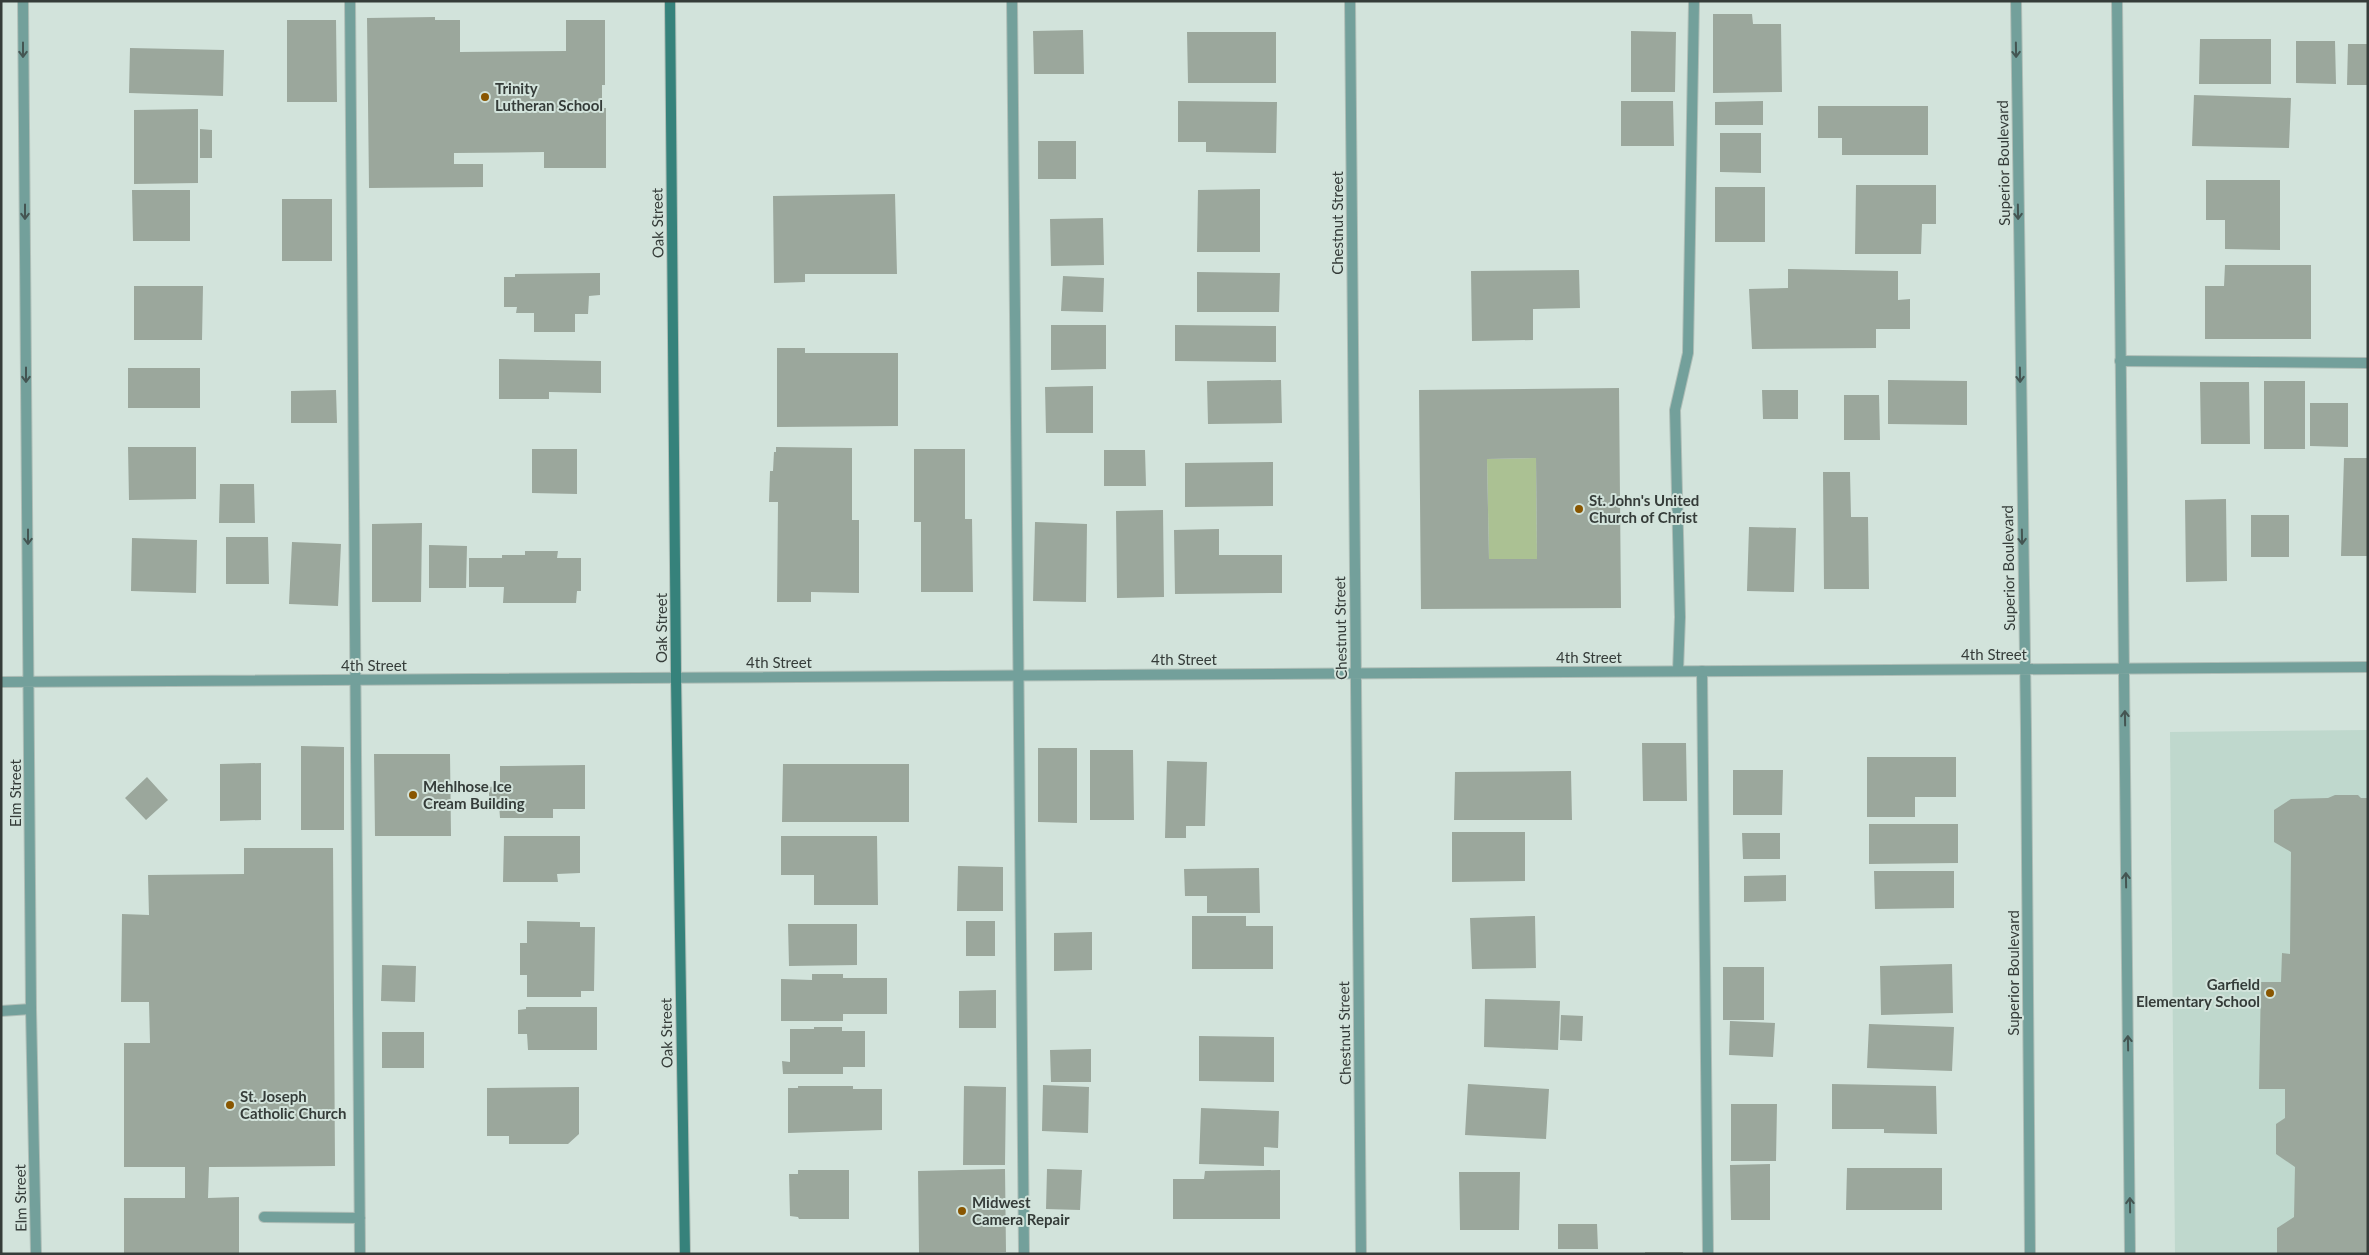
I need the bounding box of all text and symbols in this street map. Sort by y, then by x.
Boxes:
one-way arrow [19,42,28,58]
one-way arrow [2011,42,2021,58]
place label: Trinity Lutheran School [495,79,603,114]
marker: Trinity Lutheran School [479,91,491,103]
street label: Superior Boulevard [1993,100,2013,226]
street label: Chestnut Street [1328,171,1346,275]
street label: Oak Street [647,187,667,258]
one-way arrow [20,204,30,220]
one-way arrow [2013,204,2023,220]
one-way arrow [21,366,31,383]
one-way arrow [2015,366,2025,383]
place label: St. John's United Church of Christ [1589,491,1699,526]
marker: St. John's United Church of Christ [1573,503,1585,515]
street label: Superior Boulevard [1998,505,2018,631]
one-way arrow [23,529,33,545]
one-way arrow [2018,529,2027,545]
street label: Chestnut Street [1330,575,1350,680]
street label: Oak Street [652,592,670,663]
street label: 4th Street [1961,645,2028,663]
street label: 4th Street [1556,648,1623,666]
street label: 4th Street [1151,650,1218,668]
street label: 4th Street [746,653,813,671]
street label: 4th Street [341,656,408,674]
one-way arrow [2120,710,2130,726]
street label: Elm Street [6,758,24,827]
place label: Mehlhose Ice Cream Building [423,777,525,812]
marker: Mehlhose Ice Cream Building [407,789,419,801]
one-way arrow [2121,872,2131,888]
street label: Superior Boulevard [2004,910,2022,1036]
place label: Garfield Elementary School [2136,975,2260,1010]
street label: Chestnut Street [1334,980,1354,1085]
marker: Garfield Elementary School [2264,987,2276,999]
street label: Oak Street [656,997,676,1068]
one-way arrow [2123,1035,2133,1051]
place label: St. Joseph Catholic Church [240,1087,346,1122]
marker: St. Joseph Catholic Church [224,1099,236,1111]
street label: Elm Street [10,1163,30,1232]
place label: Midwest Camera Repair [972,1193,1070,1228]
one-way arrow [2125,1197,2134,1213]
marker: Midwest Camera Repair [956,1205,968,1217]

